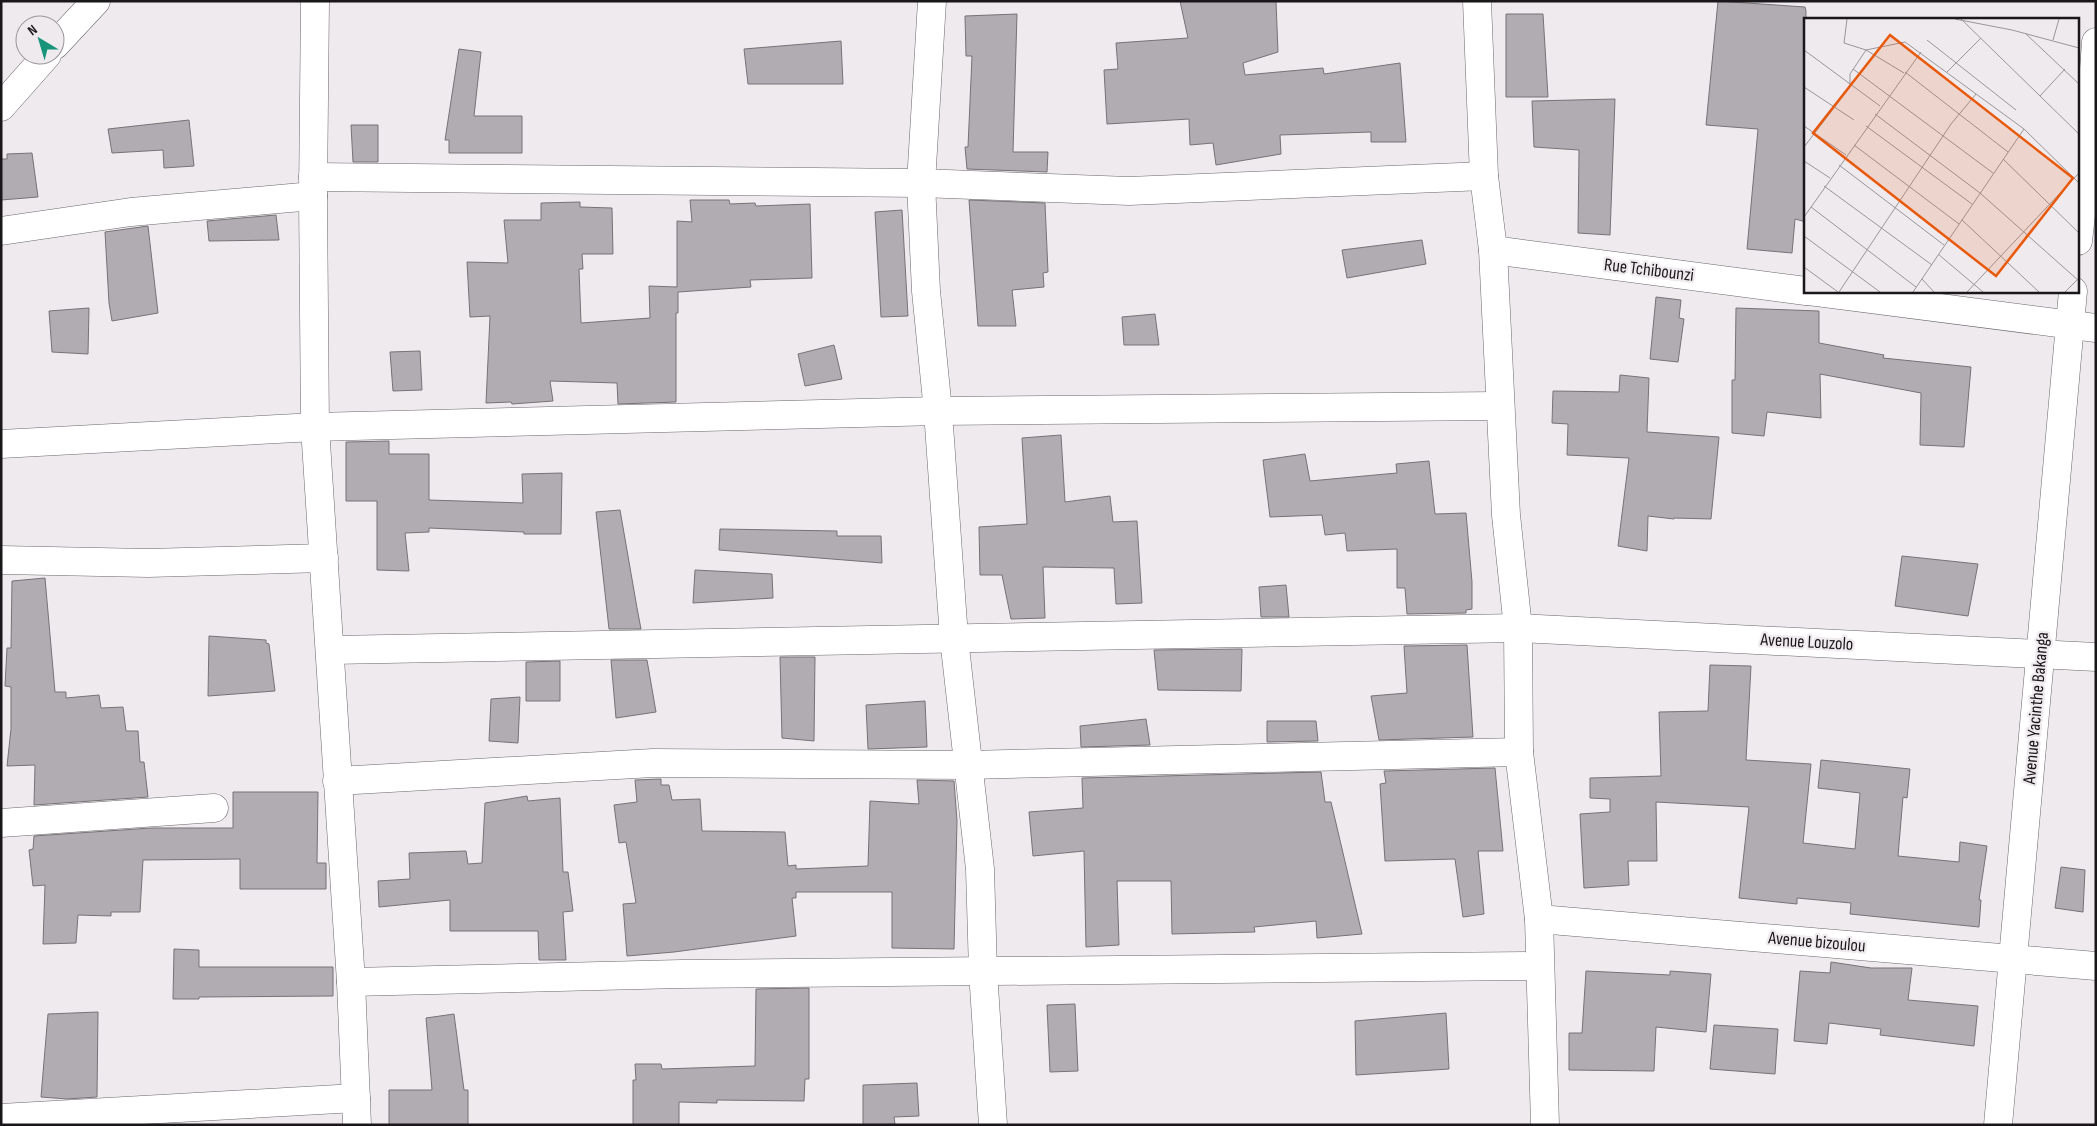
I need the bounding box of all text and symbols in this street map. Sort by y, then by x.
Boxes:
north arrow [15,15,65,65]
inset map [1804,18,2080,292]
text: N [24,21,40,39]
street label: Rue Tchibounzi [1603,254,1695,286]
street label: Avenue Louzolo [1759,629,1854,655]
street label: Avenue Yacinthe Bakanga [2019,631,2053,786]
street label: Avenue bizoulou [1767,927,1866,957]

